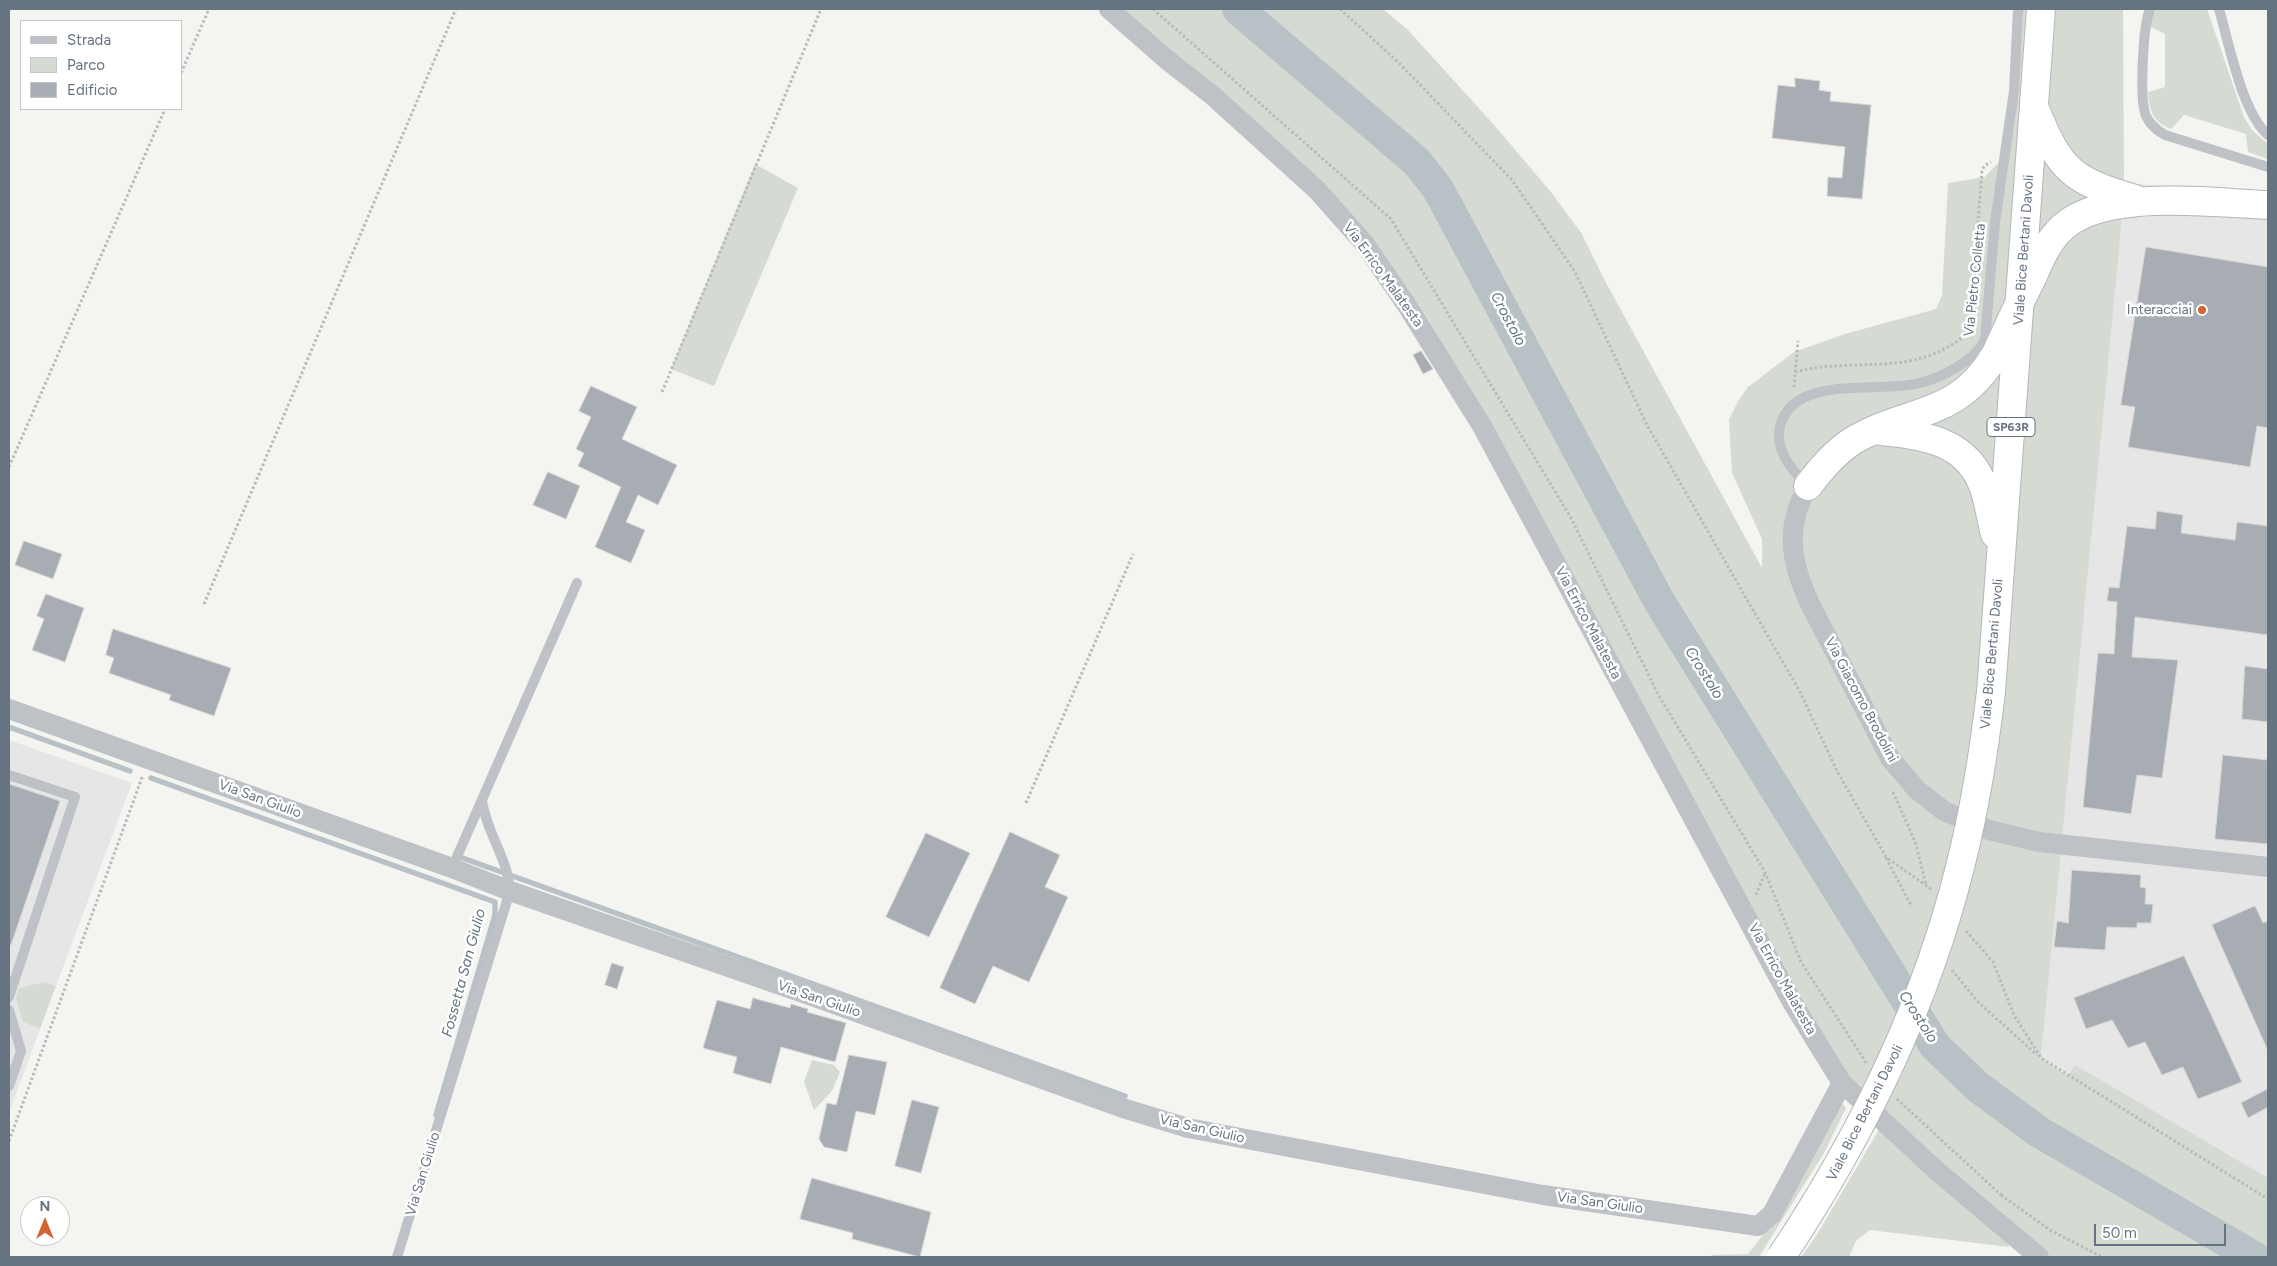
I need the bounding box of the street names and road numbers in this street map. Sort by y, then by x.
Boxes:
street label: Viale Bice Bertani Davoli [2010,174,2038,326]
street label: Via Errico Malatesta [1340,220,1426,330]
street label: Via Pietro Colletta [1961,223,1989,337]
road number: SP63R [1987,418,2035,437]
street label: Via Errico Malatesta [1551,564,1625,682]
street label: Viale Bice Bertani Davoli [1977,578,2007,730]
street label: Via Giacomo Brodolini [1821,635,1901,765]
street label: Via San Giulio [216,776,304,822]
street label: Via Errico Malatesta [1744,920,1820,1038]
street label: Via San Giulio [775,977,863,1021]
street label: Viale Bice Bertani Davoli [1823,1042,1907,1184]
street label: Via San Giulio [1158,1111,1246,1147]
street label: Via San Giulio [402,1130,444,1218]
street label: Via San Giulio [1556,1189,1644,1217]

